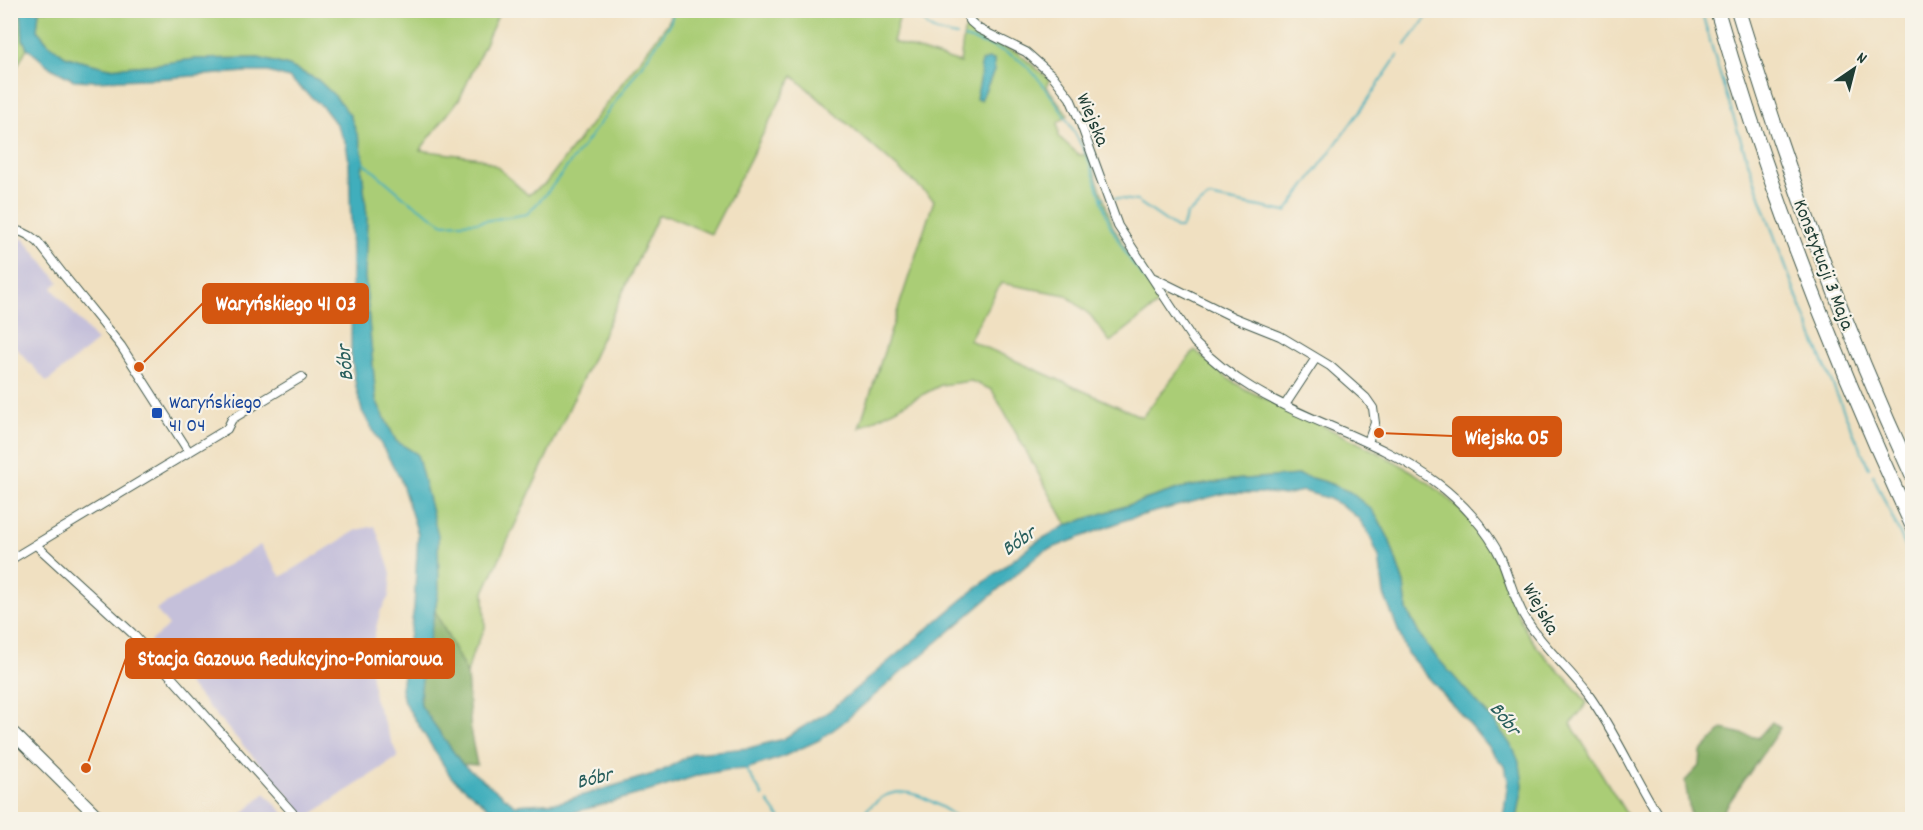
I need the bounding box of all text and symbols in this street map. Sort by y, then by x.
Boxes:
north arrow [1824,39,1884,99]
text: N [1851,47,1871,71]
street label: Wiejska [1068,89,1115,152]
street label: Konstytucji 3 Maja [1784,196,1860,335]
callout: Waryńskiego 41 03 [203,284,368,323]
text: Waryńskiego 41 03 [216,291,356,321]
water label: Bóbr [330,341,364,382]
place label: Waryńskiego 41 04 [169,390,261,441]
marker: Waryńskiego 41 04 [150,406,164,420]
callout: Wiejska 05 [1453,417,1561,456]
text: Wiejska 05 [1465,425,1549,455]
water label: Bóbr [996,519,1045,565]
street label: Wiejska [1514,579,1565,641]
callout: Stacja Gazowa Redukcyjno-Pomiarowa [126,639,454,678]
text: Stacja Gazowa Redukcyjno-Pomiarowa [138,646,443,676]
water label: Bóbr [1481,696,1528,745]
water label: Bóbr [574,761,618,799]

